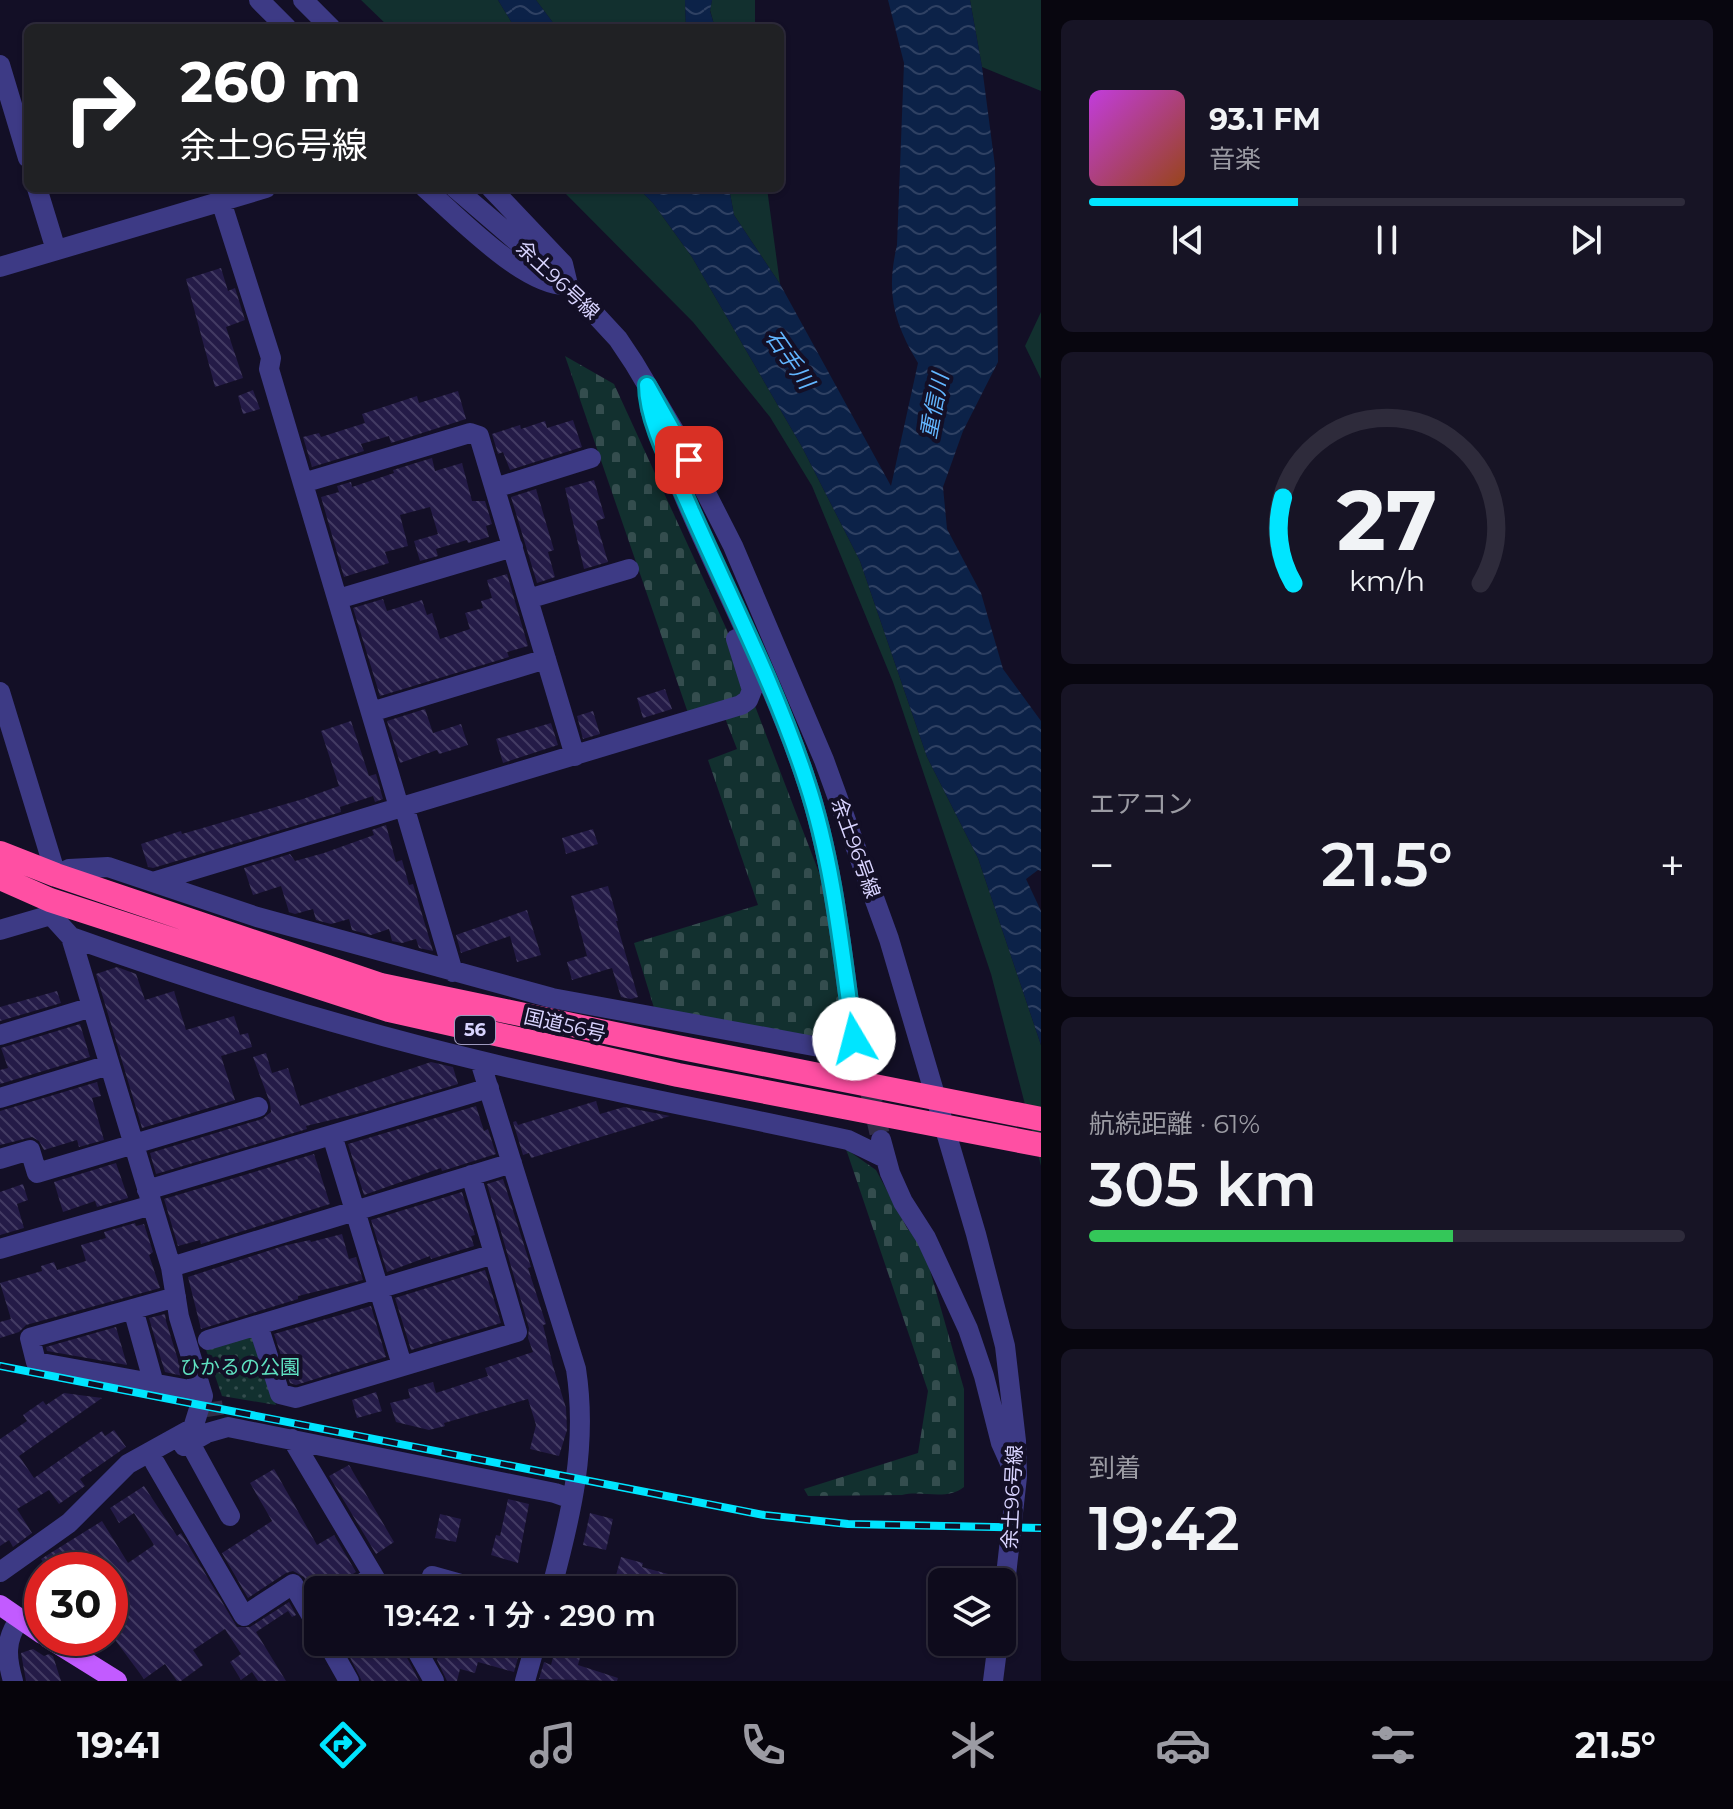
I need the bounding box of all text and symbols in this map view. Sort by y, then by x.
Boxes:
text: 260 m [180,48,361,116]
icon: right [48,56,152,160]
text: 93.1 FM [1209,101,1321,138]
text: 余土96号線 [180,123,368,167]
text: 音楽 [1209,143,1261,175]
icon: previous [1166,218,1210,262]
icon: pause [1365,218,1409,262]
icon: next [1564,218,1608,262]
street label: 余土96号線 [512,236,604,324]
water label: 石手川 [760,325,821,396]
water label: 重信川 [915,369,954,441]
pin [655,426,723,494]
icon: arrive [667,438,711,482]
text: 27 [1337,469,1437,571]
text: km/h [1349,563,1425,598]
text: エアコン [1089,788,1193,820]
street label: 余土96号線 [827,795,885,901]
text: 21.5° [1321,828,1453,901]
text: − [1089,838,1114,892]
text: + [1660,838,1685,892]
position arrow [812,997,896,1081]
street label: 国道56号 [522,1004,608,1046]
road number: 56 [455,1016,495,1044]
text: 航続距離 · 61% [1089,1108,1260,1140]
text: 305 km [1089,1148,1317,1221]
park label: ひかるの公園 [180,1355,300,1379]
street label: 余土96号線 [997,1444,1027,1550]
text: 到着 [1089,1452,1141,1484]
text: 19:42 [1089,1492,1240,1565]
speed limit sign: 30 [24,1552,128,1656]
map controls [928,1568,1016,1656]
button: layers [928,1568,1016,1656]
text: 19:42 · 1 分 · 290 m [384,1597,656,1634]
icon: directions [315,1717,371,1773]
icon: music [525,1717,581,1773]
icon: phone [735,1717,791,1773]
icon: climate [945,1717,1001,1773]
icon: car [1155,1717,1211,1773]
icon: filters [1365,1717,1421,1773]
text: 19:41 [77,1723,161,1767]
text: 21.5° [1575,1723,1656,1767]

